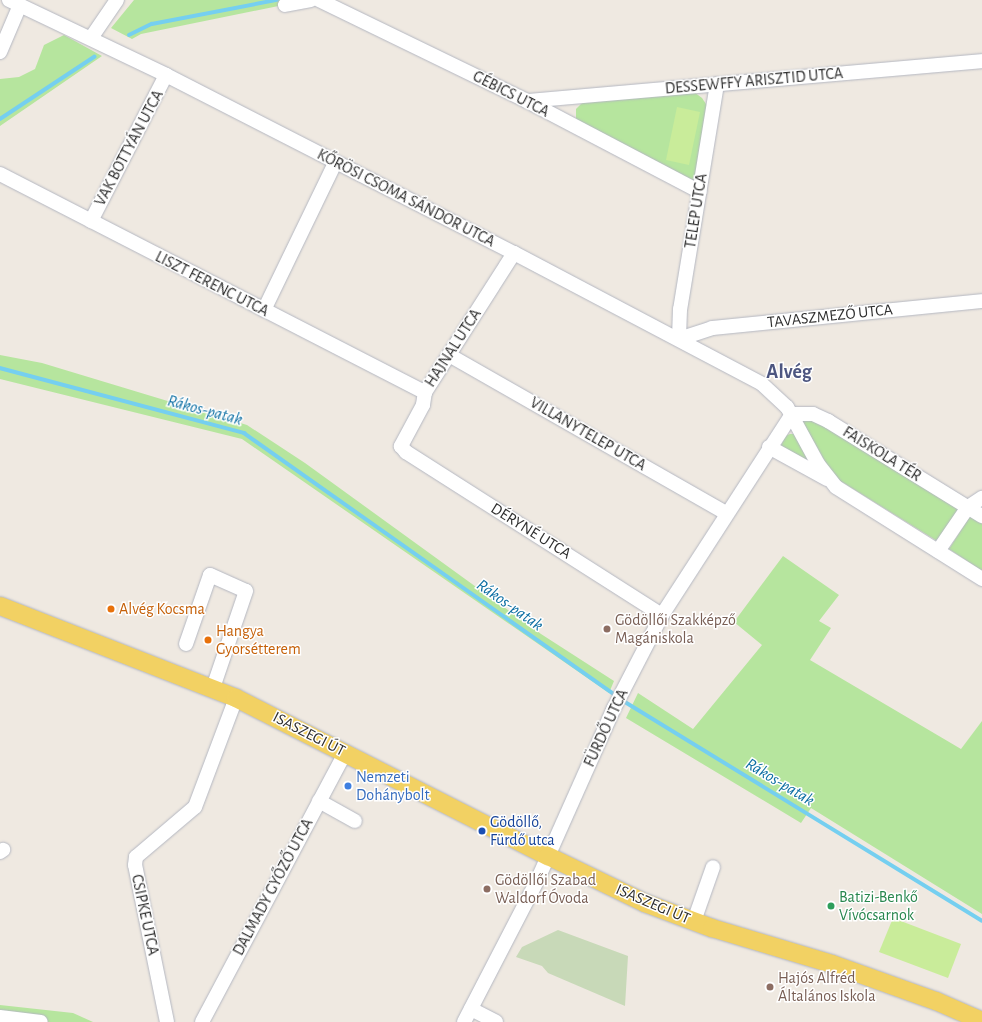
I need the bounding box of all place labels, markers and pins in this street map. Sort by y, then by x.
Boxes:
place label: Alvég Kocsma [119,599,205,619]
marker: Alvég Kocsma [106,604,116,614]
place label: Gödöllői Szakképző Magániskola [615,610,736,648]
place label: Hangya Gyorsétterem [216,621,301,659]
marker: Gödöllői Szakképző Magániskola [602,624,612,634]
marker: Hangya Gyorsétterem [203,635,213,645]
place label: Nemzeti Dohánybolt [356,767,430,805]
marker: Nemzeti Dohánybolt [343,781,353,791]
place label: Gödöllő, Fürdő utca [490,812,555,850]
marker: Gödöllő, Fürdő utca [477,826,487,836]
place label: Gödöllői Szabad Waldorf Óvoda [495,870,596,908]
marker: Gödöllői Szabad Waldorf Óvoda [482,884,492,894]
place label: Batizi-Benkő Vívócsarnok [839,887,918,925]
marker: Batizi-Benkő Vívócsarnok [826,901,836,911]
place label: Hajós Alfréd Általános Iskola [778,968,876,1006]
marker: Hajós Alfréd Általános Iskola [765,982,775,992]

